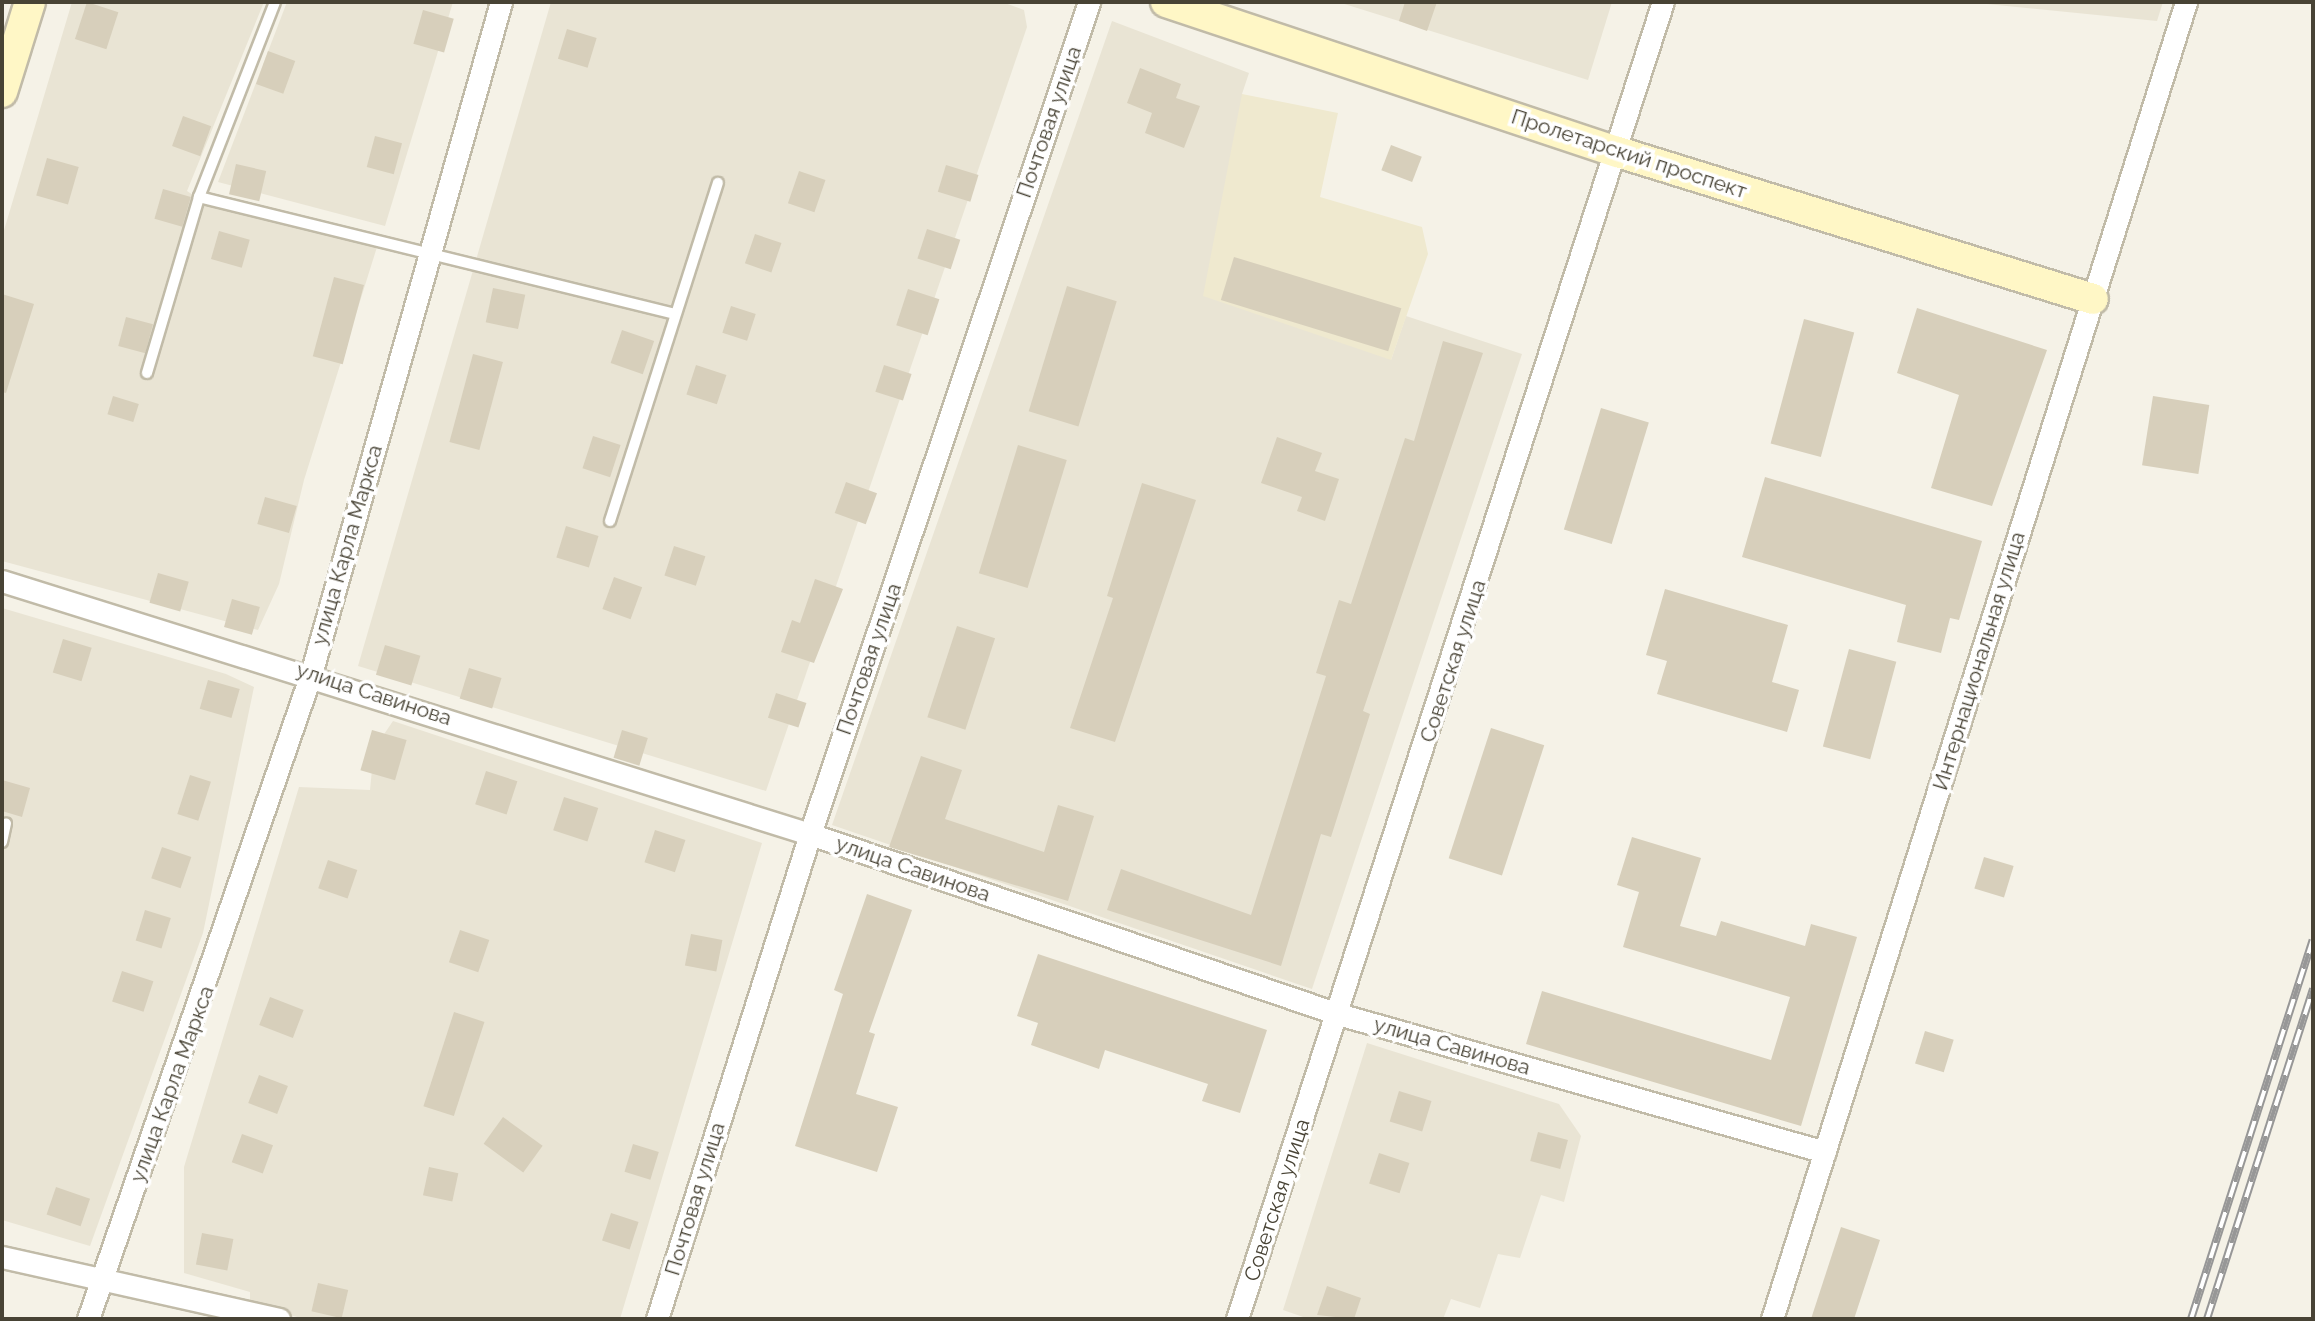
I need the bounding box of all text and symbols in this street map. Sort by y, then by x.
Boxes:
street label: Почтовая улица [1011,43,1087,201]
street label: Пролетарский проспект [1508,104,1750,204]
street label: улица Карла Маркса [306,442,388,648]
street label: Интернациональная улица [1928,528,2030,794]
street label: Советская улица [1415,576,1491,746]
street label: Почтовая улица [831,580,907,738]
street label: улица Савинова [293,657,455,731]
street label: улица Савинова [832,831,994,907]
street label: улица Карла Маркса [125,982,219,1186]
street label: улица Савинова [1371,1012,1533,1080]
street label: Советская улица [1239,1115,1315,1285]
street label: Почтовая улица [660,1119,730,1279]

